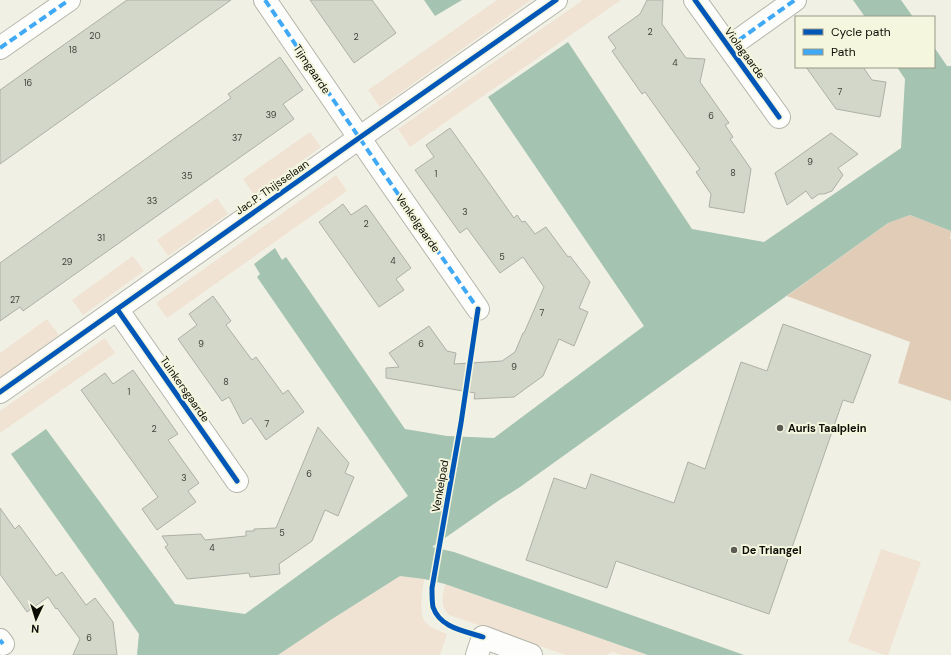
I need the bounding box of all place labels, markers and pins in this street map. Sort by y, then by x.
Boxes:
place label: Auris Taalplein [788,421,867,435]
marker: Auris Taalplein [775,423,785,433]
place label: De Triangel [742,543,802,557]
marker: De Triangel [729,545,739,555]

